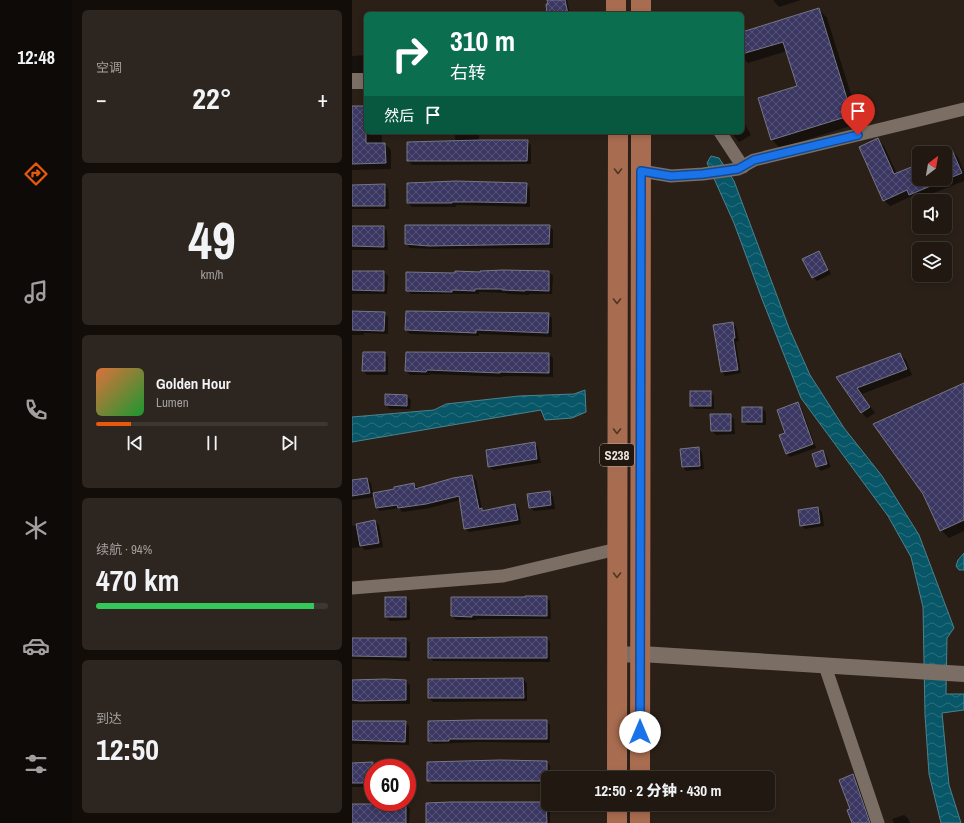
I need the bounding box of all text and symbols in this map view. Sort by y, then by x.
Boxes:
text: 310 m [450,22,515,60]
icon: right [384,28,436,80]
text: 12:48 [17,45,55,70]
text: 空调 [96,59,122,76]
text: 右转 [450,60,486,85]
text: 22° [192,78,232,118]
text: − [96,84,107,114]
text: + [317,84,328,114]
pin [841,94,875,135]
icon: arrive [847,100,869,122]
icon: arrive [422,104,444,126]
text: 然后 [384,105,414,126]
north arrow [912,146,952,186]
map controls [912,146,952,282]
icon: directions [22,160,50,188]
one-way arrow [614,168,622,174]
button: sound [912,194,952,234]
text: 49 [188,205,236,275]
button: layers [912,242,952,282]
text: km/h [200,266,224,283]
icon: music [22,278,50,306]
one-way arrow [613,298,621,304]
text: Golden Hour [156,373,231,394]
text: Lumen [156,394,189,411]
icon: phone [22,396,50,424]
one-way arrow [613,428,621,434]
icon: previous [124,432,146,454]
icon: pause [201,432,223,454]
icon: next [278,432,300,454]
road number: S238 [600,444,634,466]
icon: climate [22,514,50,542]
text: 续航 · 94% [96,541,152,558]
text: 470 km [96,560,179,600]
one-way arrow [613,572,621,578]
icon: car [22,632,50,660]
text: 到达 [96,710,122,727]
position arrow [619,711,661,753]
text: 12:50 [96,729,159,769]
icon: filters [22,750,50,778]
speed limit sign: 60 [364,759,416,811]
text: 12:50 · 2 分钟 · 430 m [594,780,722,801]

